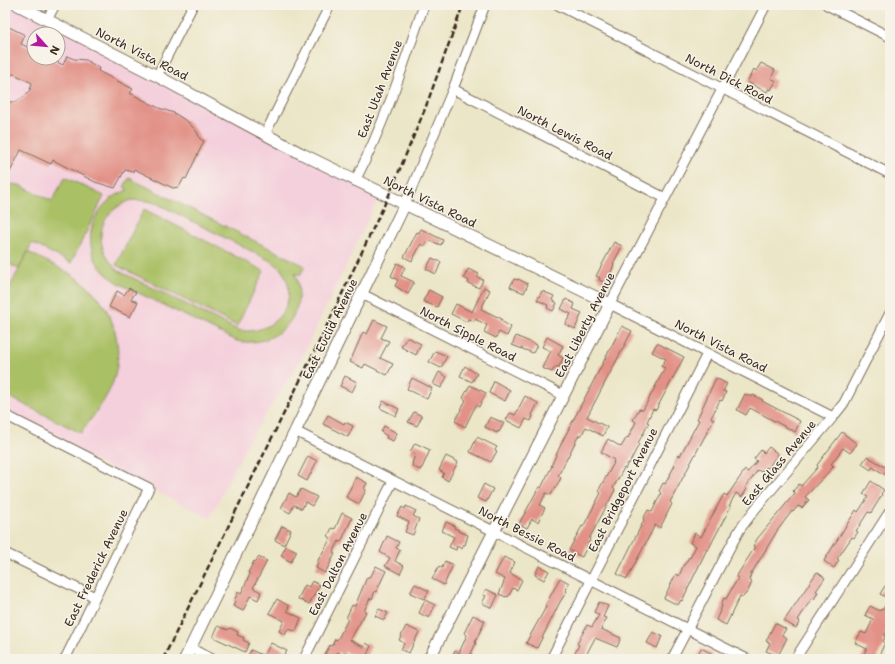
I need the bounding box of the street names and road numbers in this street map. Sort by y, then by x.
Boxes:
street label: North Vista Road [93,24,191,84]
street label: East Utah Avenue [354,37,406,140]
street label: North Dick Road [683,50,776,108]
street label: North Lewis Road [515,102,616,164]
street label: North Vista Road [381,173,480,232]
street label: East Liberty Avenue [551,269,619,381]
street label: East Euclid Avenue [299,276,361,382]
street label: North Sipple Road [417,303,519,365]
street label: North Vista Road [672,316,770,376]
street label: East Glass Avenue [738,416,820,509]
street label: East Bridgeport Avenue [585,425,661,555]
street label: North Bessie Road [476,503,579,566]
street label: East Frederick Avenue [60,506,132,630]
street label: East Dalton Avenue [305,509,371,618]

